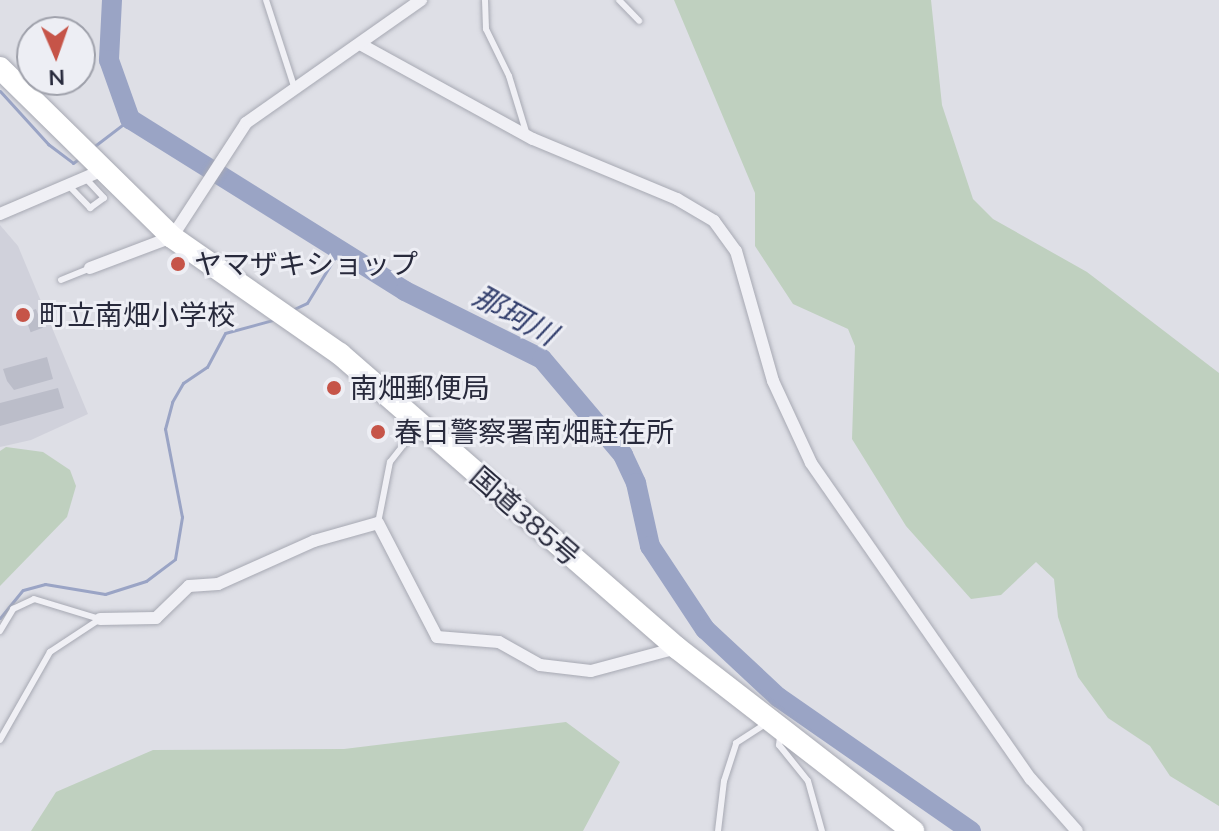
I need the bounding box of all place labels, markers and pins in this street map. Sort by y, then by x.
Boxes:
place label: ヤマザキショップ [194,247,418,281]
marker: ヤマザキショップ [169,255,187,273]
place label: 町立南畑小学校 [39,298,235,332]
marker: 町立南畑小学校 [14,306,32,324]
place label: 南畑郵便局 [350,371,490,405]
marker: 南畑郵便局 [325,379,343,397]
place label: 春日警察署南畑駐在所 [394,415,674,449]
marker: 春日警察署南畑駐在所 [369,423,387,441]

